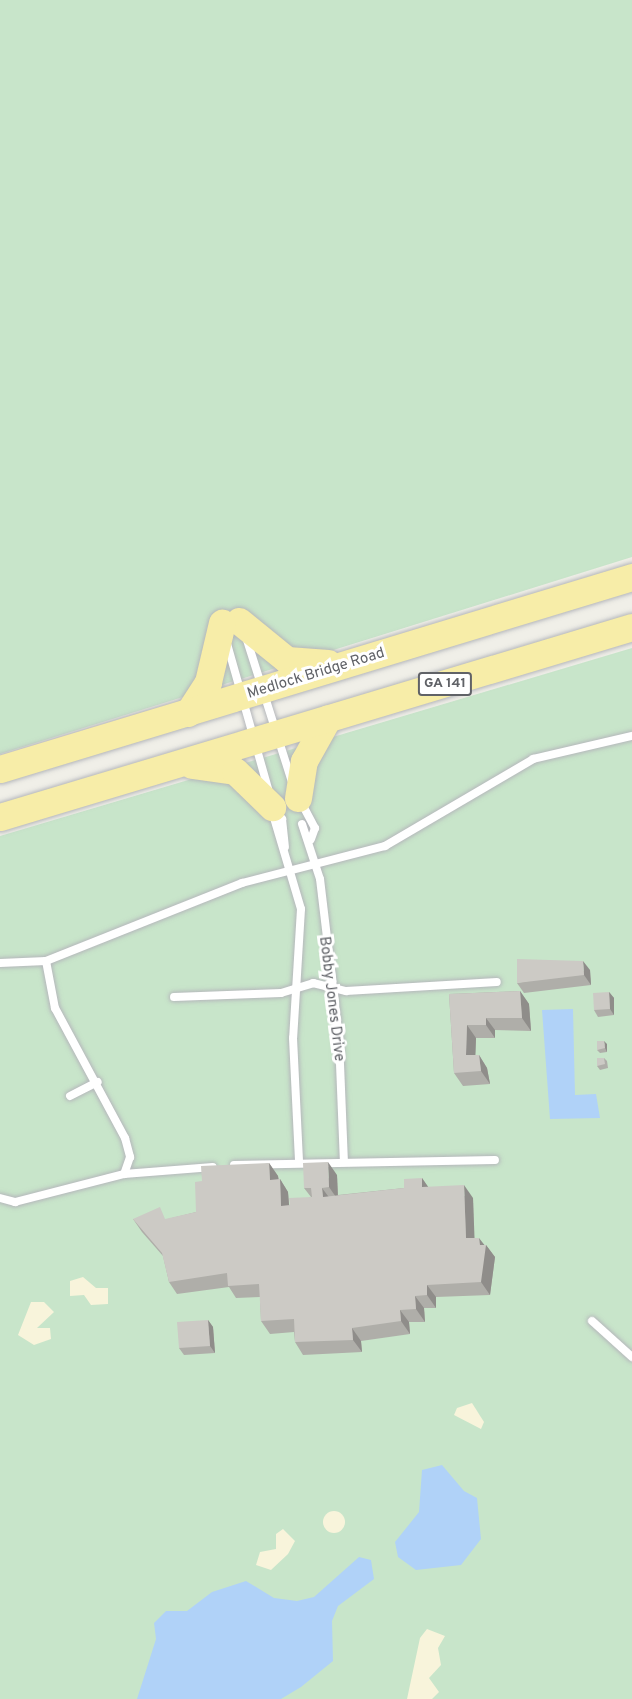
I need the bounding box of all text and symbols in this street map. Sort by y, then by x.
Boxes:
street label: Medlock Bridge Road [245,644,387,704]
road number: GA 141 [416,673,474,695]
street label: Bobby Jones Drive [314,935,348,1063]

